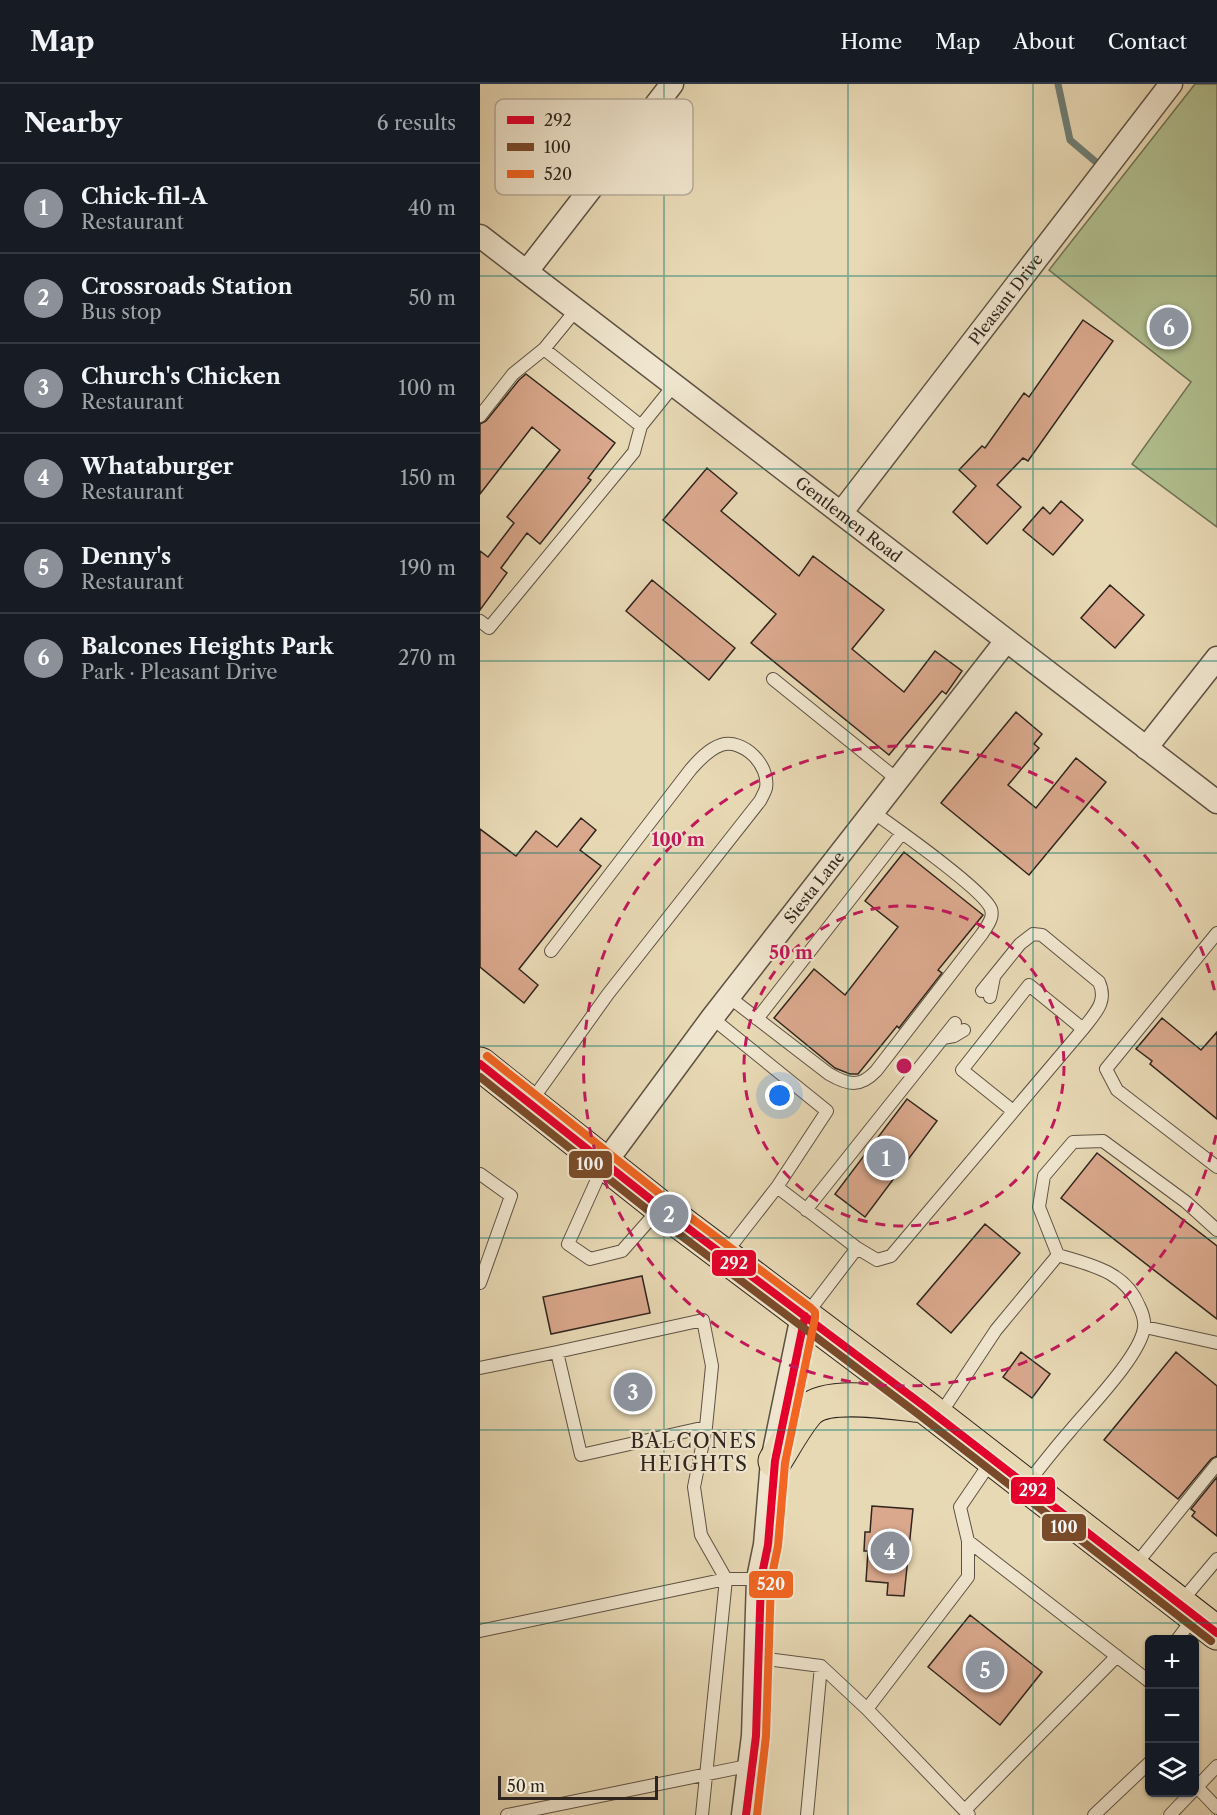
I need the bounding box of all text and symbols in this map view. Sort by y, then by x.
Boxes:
text: Map [30,24,94,58]
text: Home [841,29,902,54]
text: Map [935,29,980,54]
text: About [1013,29,1075,54]
text: Contact [1108,29,1187,54]
legend [495,99,693,195]
text: Nearby [24,107,122,139]
text: 292 [544,110,572,130]
text: 6 results [377,111,456,135]
text: 100 [544,137,571,157]
text: 520 [544,164,572,184]
text: Chick-fil-A [81,183,207,210]
text: 1 [39,196,48,220]
text: 40 m [408,196,456,220]
text: Restaurant [81,210,184,234]
street label: Pleasant Drive [964,249,1047,349]
text: Crossroads Station [81,273,293,300]
text: 2 [38,286,49,310]
text: 50 m [409,286,456,310]
text: Bus stop [81,300,162,324]
pin: 6 [1150,304,1188,350]
text: Church's Chicken [81,363,281,390]
text: 3 [38,376,49,400]
text: 100 m [398,376,456,400]
text: Restaurant [81,390,184,414]
text: Whataburger [81,453,234,480]
text: 4 [38,466,49,490]
text: 150 m [400,466,456,490]
street label: Gentlemen Road [792,472,906,567]
text: Restaurant [81,480,184,504]
text: Denny's [81,543,171,570]
text: 5 [38,556,49,580]
text: 190 m [399,556,456,580]
text: Restaurant [81,570,184,594]
text: Balcones Heights Park [81,633,333,660]
text: 6 [38,646,49,670]
text: 270 m [398,646,456,670]
text: Park · Pleasant Drive [81,660,277,684]
text: 100 m [651,829,705,851]
street label: Siesta Lane [779,847,848,927]
text: 50 m [769,942,813,964]
centre of rings [894,1056,914,1076]
your location [765,1081,794,1110]
pin: 1 [866,1136,906,1180]
line badge: 100 [568,1150,613,1179]
text: 100 [576,1154,604,1174]
pin: 2 [650,1192,688,1236]
line badge: 292 [711,1249,757,1277]
text: 292 [720,1253,748,1273]
pin: 3 [614,1370,652,1414]
district label: BALCONES HEIGHTS [630,1429,758,1476]
line badge: 292 [1010,1476,1056,1505]
text: 292 [1019,1480,1047,1500]
line badge: 100 [1041,1513,1087,1542]
text: 100 [1050,1517,1078,1537]
pin: 4 [870,1528,910,1574]
line badge: 520 [748,1570,794,1599]
text: 520 [757,1574,785,1594]
map controls [1145,1635,1199,1797]
button: + [1145,1635,1199,1689]
pin: 5 [966,1648,1004,1692]
button: − [1145,1689,1199,1743]
button: layers [1145,1743,1199,1797]
scale bar [498,1773,658,1800]
text: 50 m [507,1776,545,1796]

